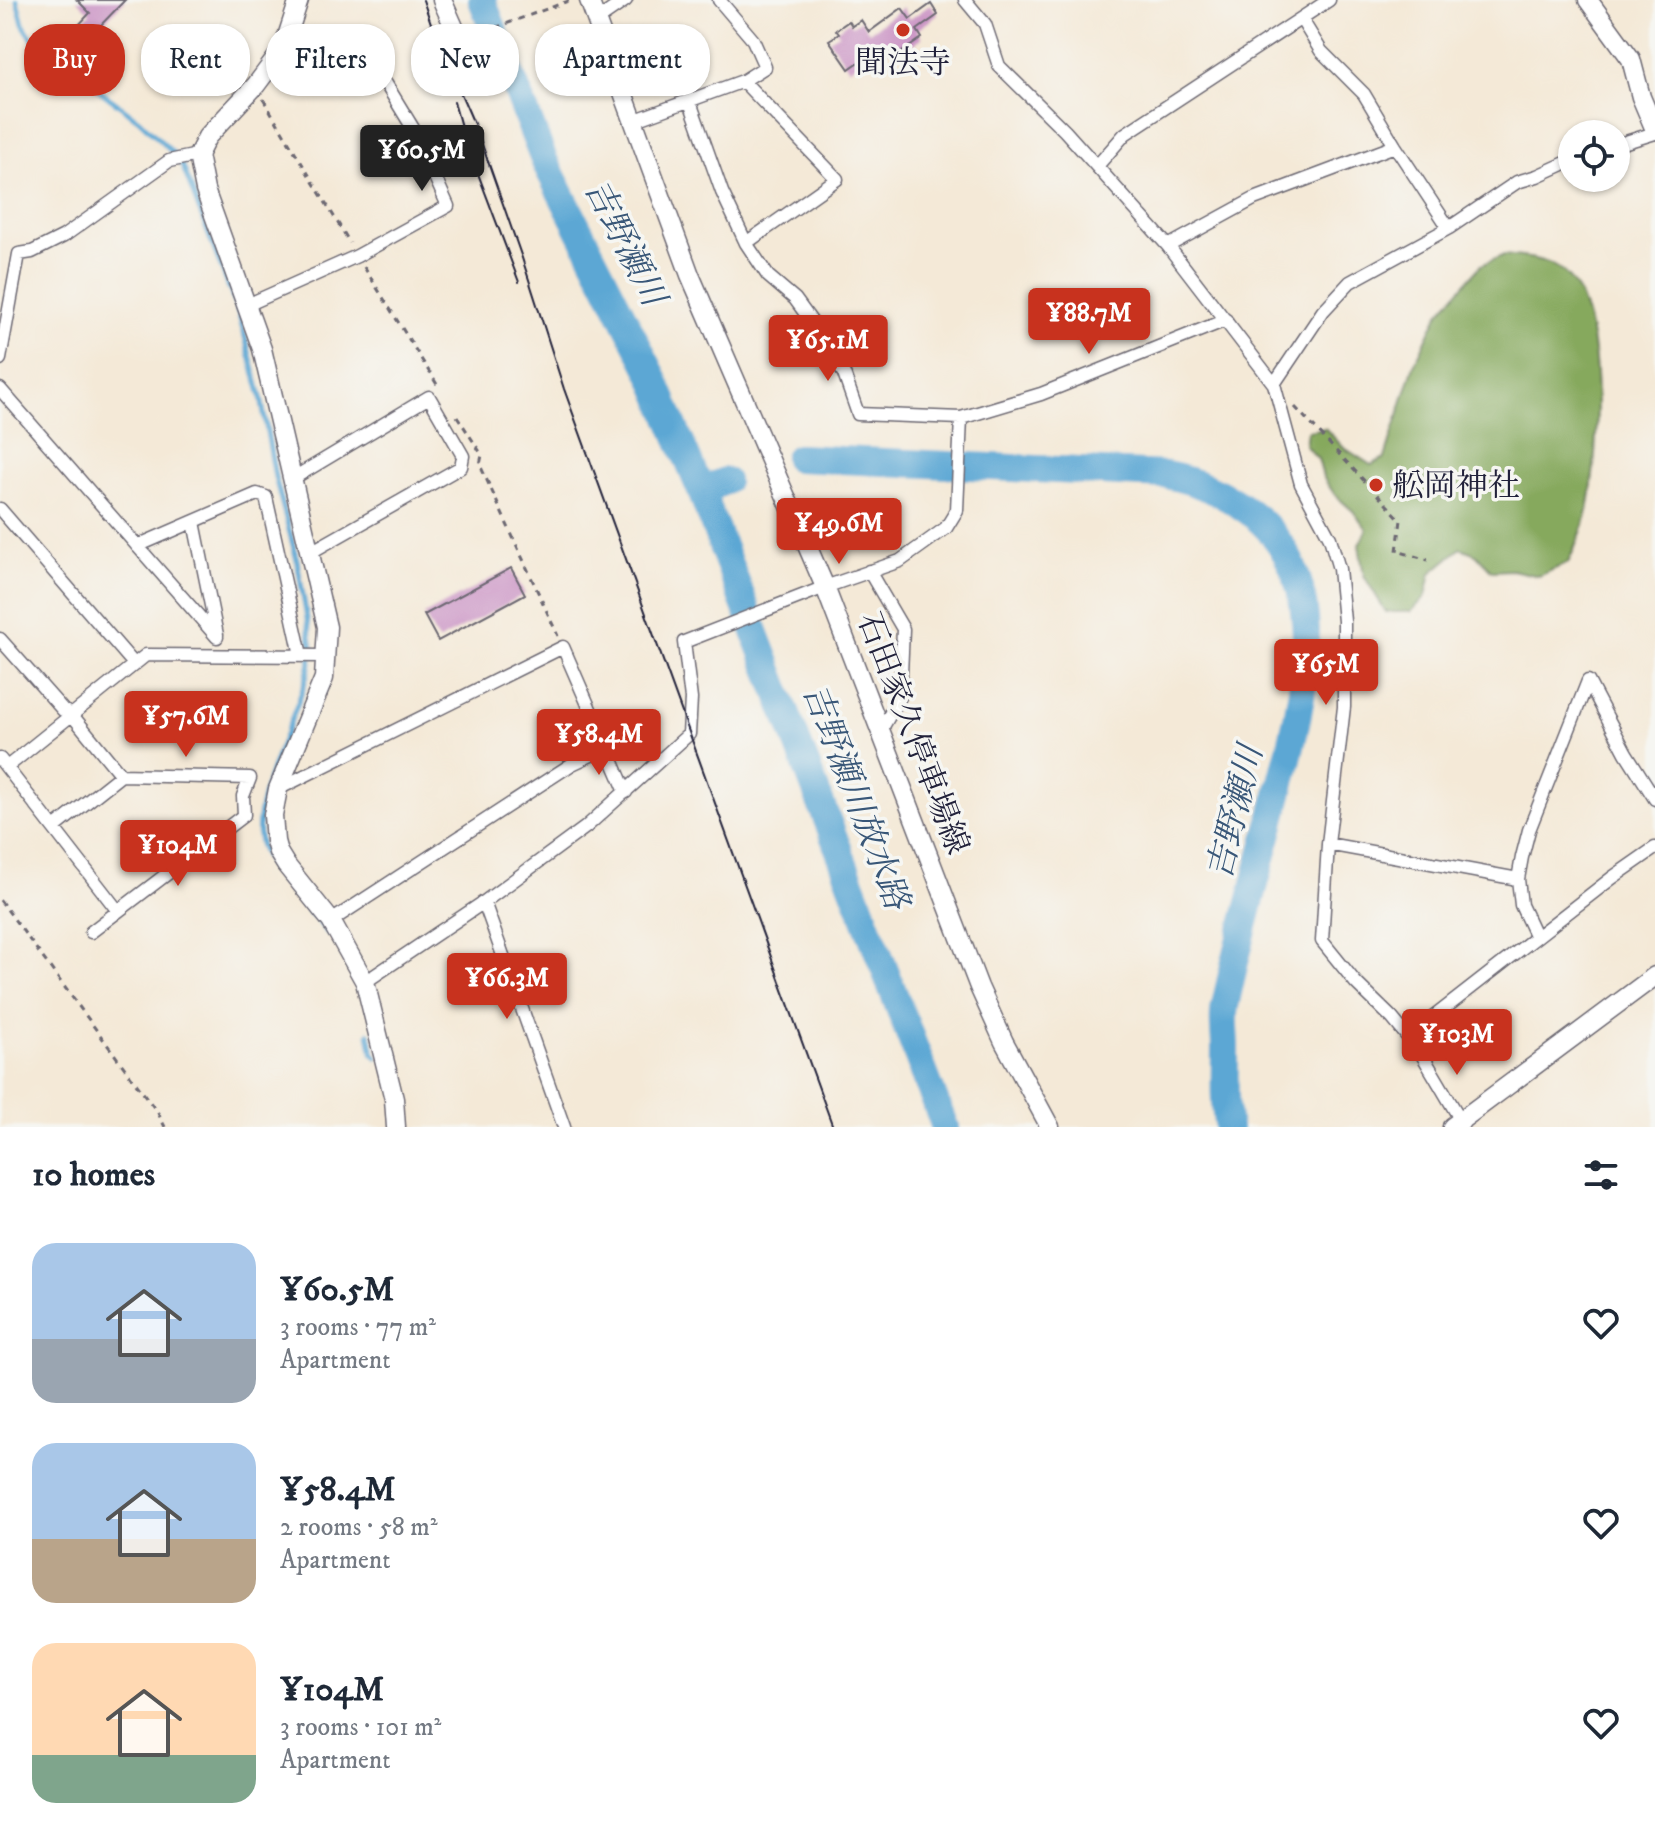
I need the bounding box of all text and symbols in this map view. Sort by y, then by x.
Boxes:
marker: 聞法寺 [894,21,912,39]
chip: Buy [24,24,125,96]
chip: Rent [141,24,250,96]
chip: Filters [266,24,395,96]
chip: New [411,24,519,96]
chip: Apartment [535,24,710,96]
place label: 聞法寺 [855,44,951,84]
map controls [1558,120,1630,192]
button: locate [1558,120,1630,192]
pin: ¥60.5M [357,125,487,193]
text: ¥60.5M [378,134,466,167]
water label: 吉野瀬川 [575,173,676,317]
pin: ¥88.7M [1024,288,1154,356]
text: ¥88.7M [1046,297,1132,330]
pin: ¥65.1M [763,315,893,383]
text: ¥65.1M [787,324,869,357]
place label: 舩岡神社 [1392,467,1520,507]
marker: 舩岡神社 [1367,476,1385,494]
pin: ¥49.6M [774,498,904,566]
text: ¥49.6M [795,507,883,540]
street label: 石田家久停車場線 [848,607,977,860]
pin: ¥65M [1279,639,1373,707]
text: ¥65M [1292,648,1360,681]
water label: 吉野瀬川放水路 [793,678,918,917]
pin: ¥57.6M [121,691,251,759]
text: ¥57.6M [142,700,230,733]
pin: ¥58.4M [534,709,664,777]
text: ¥58.4M [555,718,643,751]
water label: 吉野瀬川 [1199,738,1274,884]
pin: ¥104M [122,820,234,888]
text: ¥104M [138,829,218,862]
pin: ¥66.3M [442,953,572,1021]
text: ¥66.3M [465,962,549,995]
pin: ¥103M [1401,1009,1513,1077]
text: ¥103M [1420,1018,1494,1051]
icon: filters [1579,1153,1623,1197]
text: 10 homes [32,1154,155,1196]
text: ¥60.5M [280,1269,394,1311]
icon: home [96,1275,192,1371]
icon: heart [1579,1301,1623,1345]
text: 3 rooms · 77 m² [280,1311,436,1344]
text: Apartment [280,1344,391,1377]
text: ¥58.4M [280,1469,396,1511]
icon: home [96,1475,192,1571]
icon: heart [1579,1501,1623,1545]
text: 2 rooms · 58 m² [280,1511,438,1544]
text: Apartment [280,1544,391,1577]
text: ¥104M [280,1669,384,1711]
icon: home [96,1675,192,1771]
icon: heart [1579,1701,1623,1745]
text: 3 rooms · 101 m² [280,1711,441,1744]
text: Apartment [280,1744,391,1777]

